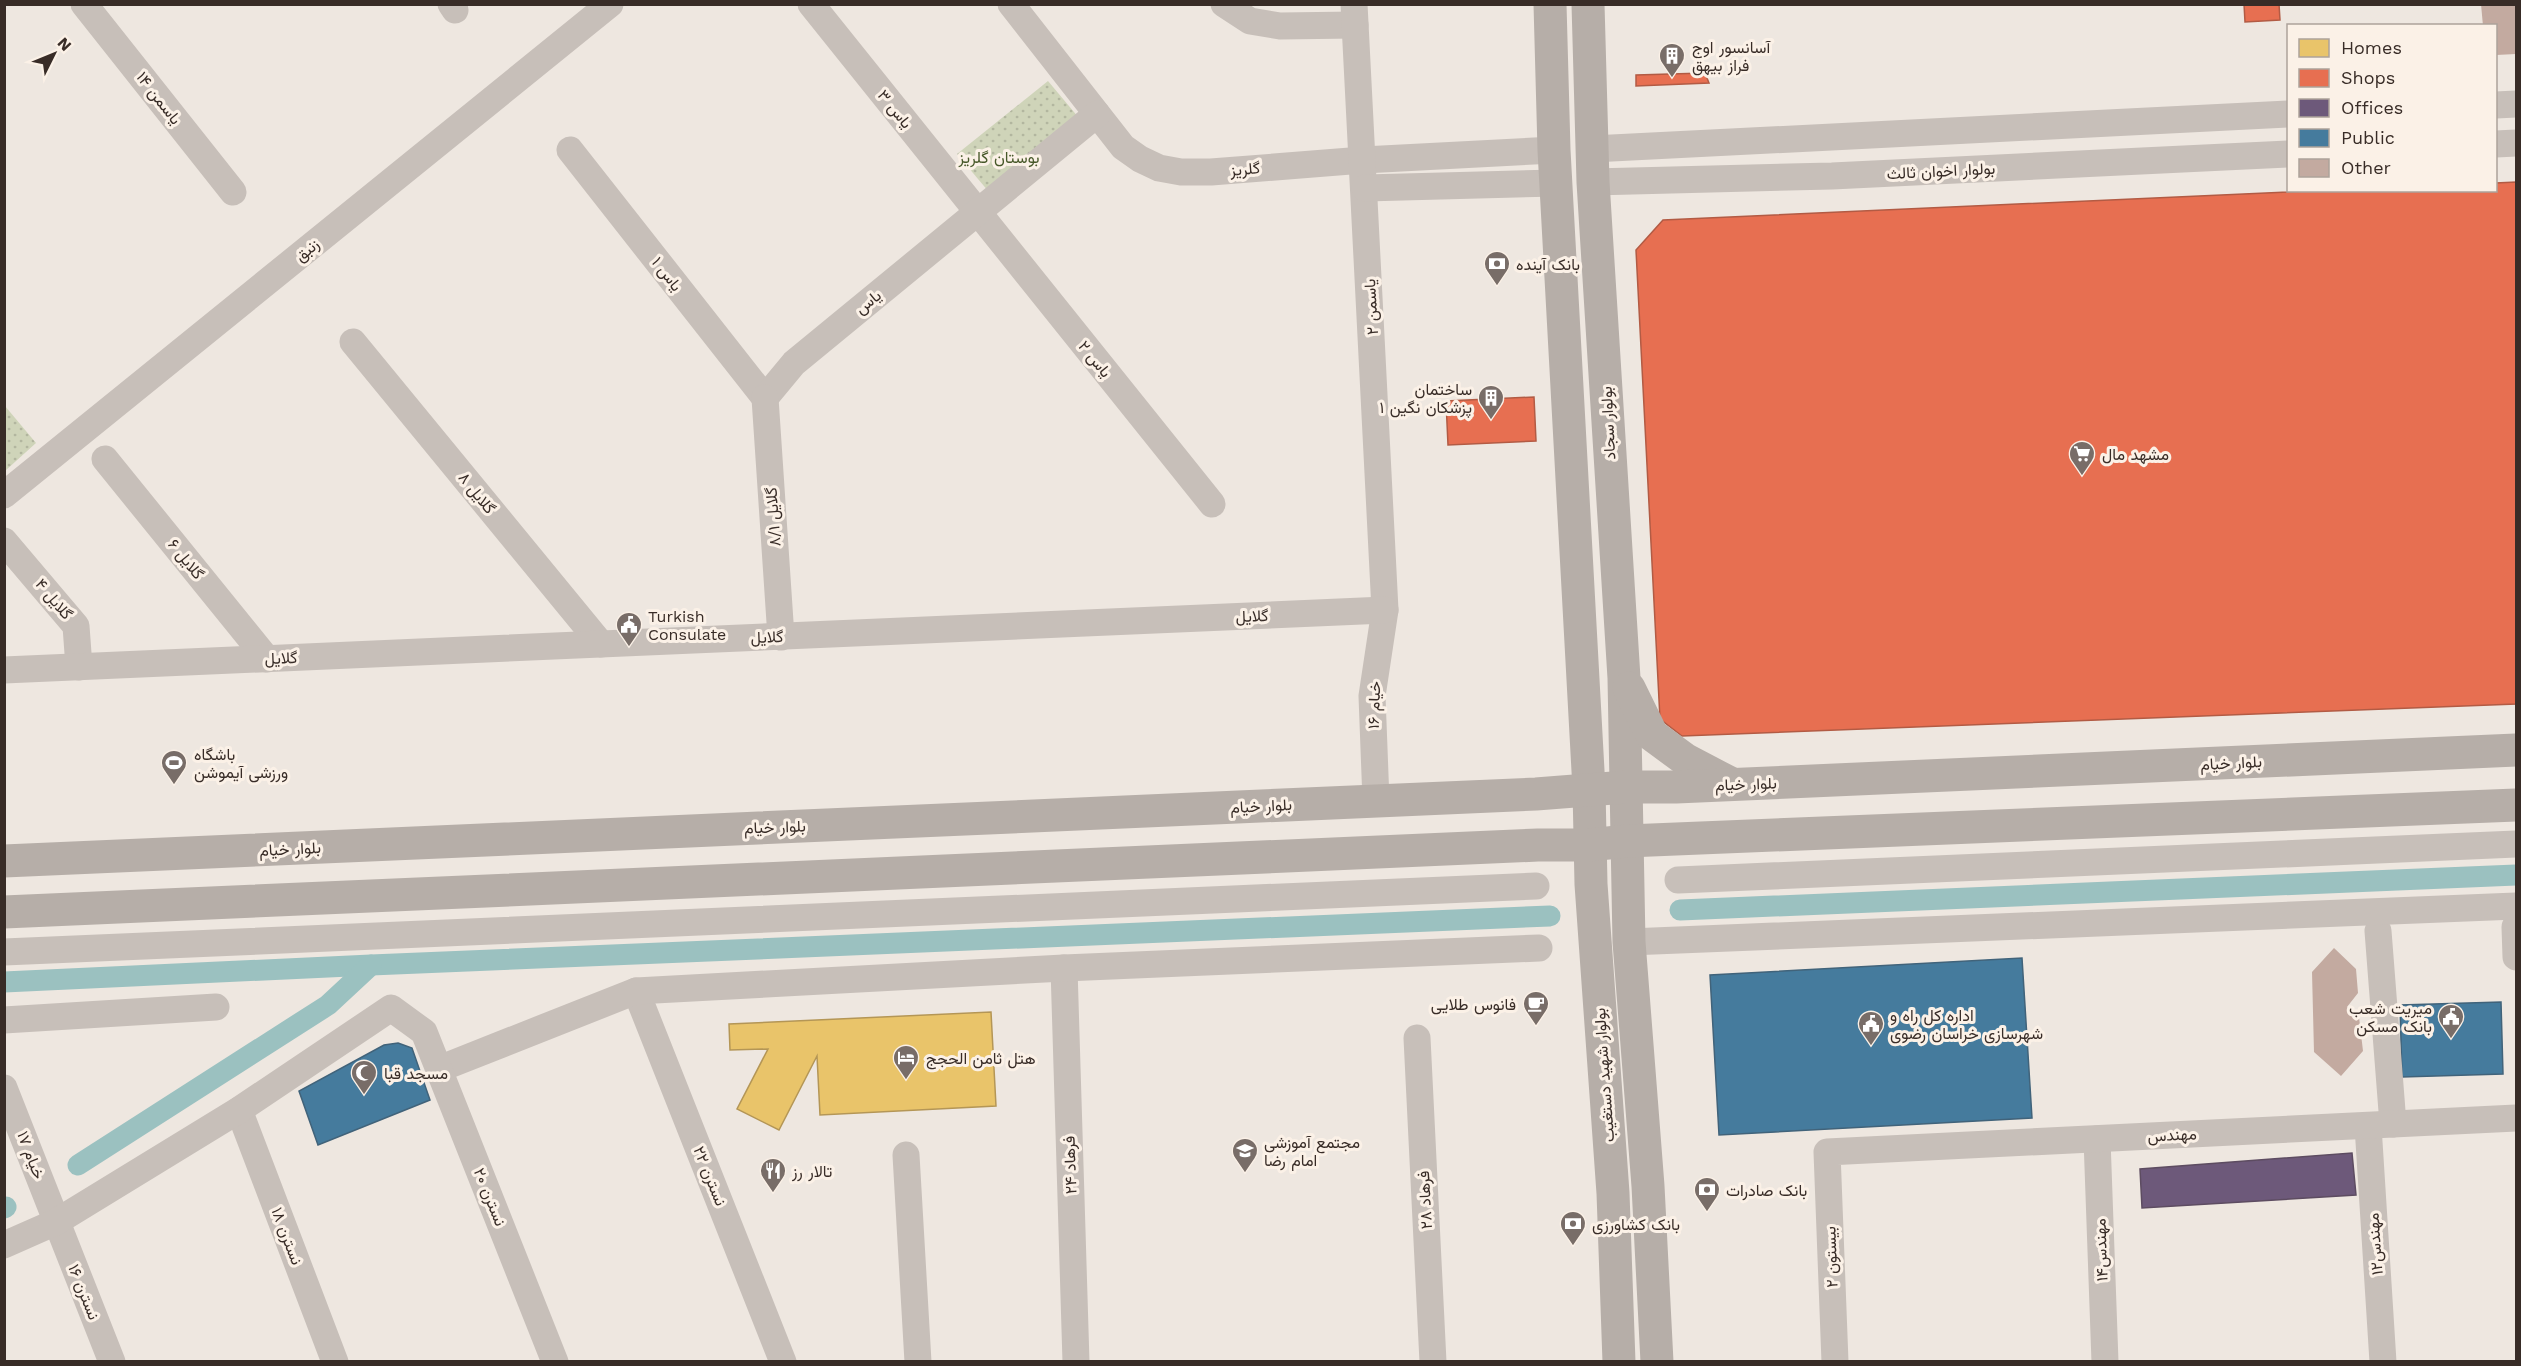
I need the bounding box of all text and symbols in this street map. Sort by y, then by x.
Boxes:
north arrow [24,24,84,84]
legend [2287,24,2497,192]
text: N [54,33,76,55]
text: Homes [2341,37,2402,58]
place label: آسانسور اوج فراز بیهق [1692,38,1771,76]
building icon: آسانسور اوج فراز بیهق [1657,41,1687,79]
text: Shops [2341,67,2395,88]
street label: یاسمن ۱۴ [132,68,185,129]
street label: یاس ۳ [873,86,916,133]
text: Offices [2341,97,2403,118]
text: Public [2341,127,2395,148]
park label: بوستان گلریز [957,148,1040,168]
text: Other [2341,157,2391,178]
street label: گلریز [1228,158,1261,181]
street label: بولوار اخوان ثالث [1886,159,1996,184]
street label: زنبق [291,234,324,266]
bank icon: بانک آینده [1482,249,1512,287]
street label: یاس ۱ [647,253,686,296]
place label: بانک آینده [1516,255,1580,274]
street label: یاسمن ۲ [1360,278,1383,336]
street label: یاس [851,286,886,319]
street label: یاس ۲ [1074,337,1116,382]
place label: ساختمان پزشکان نگین ۱ [1380,380,1472,419]
building icon: ساختمان پزشکان نگین ۱ [1476,383,1506,421]
street label: بولوار سجاد [1597,386,1620,460]
supermarket icon: مشهد مال [2067,439,2097,477]
place label: مشهد مال [2102,445,2169,465]
street label: گلایل ۸ [454,468,499,518]
street label: گلایل ۸/۱ [761,487,786,547]
street label: گلایل ۶ [163,535,208,584]
street label: گلایل ۴ [31,575,77,624]
street label: گلایل [1235,606,1269,627]
place label: Turkish Consulate [648,607,726,644]
public building icon: Turkish Consulate [614,610,644,648]
street label: گلایل [750,627,784,648]
street label: گلایل [264,648,298,669]
street label: خیام ۱۶ [1364,680,1385,729]
place label: باشگاه ورزشی آیموشن [194,745,288,783]
sports icon: باشگاه ورزشی آیموشن [159,748,189,786]
street label: بلوار خیام [2200,752,2262,775]
street label: بلوار خیام [1715,773,1777,796]
street label: بلوار خیام [1230,795,1292,818]
street label: بلوار خیام [744,816,806,839]
street label: بلوار خیام [259,838,321,861]
cafe icon: فانوس طلایی [1521,989,1551,1027]
place label: فانوس طلایی [1431,995,1516,1015]
place label: میریت شعب بانک مسکن [2349,999,2432,1037]
public building icon: میریت شعب بانک مسکن [2436,1002,2466,1040]
place label: اداره کل راه و شهرسازی خراسان رضوی [1890,1006,2043,1044]
street label: بولوار شهید دستغیب [1590,1007,1619,1143]
public building icon: اداره کل راه و شهرسازی خراسان رضوی [1856,1009,1886,1047]
hotel icon: هتل ثامن الحجج [891,1043,921,1081]
place label: هتل ثامن الحجج [926,1049,1036,1070]
mosque icon: مسجد قبا [349,1058,379,1096]
place label: مسجد قبا [384,1064,448,1083]
street label: مهندس [2147,1124,2197,1147]
street label: خیام ۱۷ [12,1128,49,1182]
place label: مجتمع آموزشی امام رضا [1264,1133,1360,1171]
street label: فرهاد ۲۴ [1059,1136,1082,1194]
school or university icon: مجتمع آموزشی امام رضا [1230,1136,1260,1174]
street label: نسترن ۲۲ [689,1143,731,1209]
restaurant icon: تالار رز [758,1156,788,1194]
place label: تالار رز [791,1162,832,1182]
street label: نسترن ۲۰ [469,1165,510,1229]
street label: فرهاد ۲۸ [1414,1170,1437,1230]
bank icon: بانک صادرات [1692,1175,1722,1213]
place label: بانک صادرات [1726,1181,1807,1201]
street label: نسترن ۱۸ [266,1205,307,1268]
bank icon: بانک کشاورزی [1558,1209,1588,1247]
street label: مهندس۱۲ [2363,1212,2388,1276]
place label: بانک کشاورزی [1592,1215,1680,1235]
street label: مهندس۱۴ [2090,1218,2113,1282]
street label: بیستون ۲ [1820,1226,1843,1288]
street label: نسترن ۱۶ [63,1261,104,1323]

